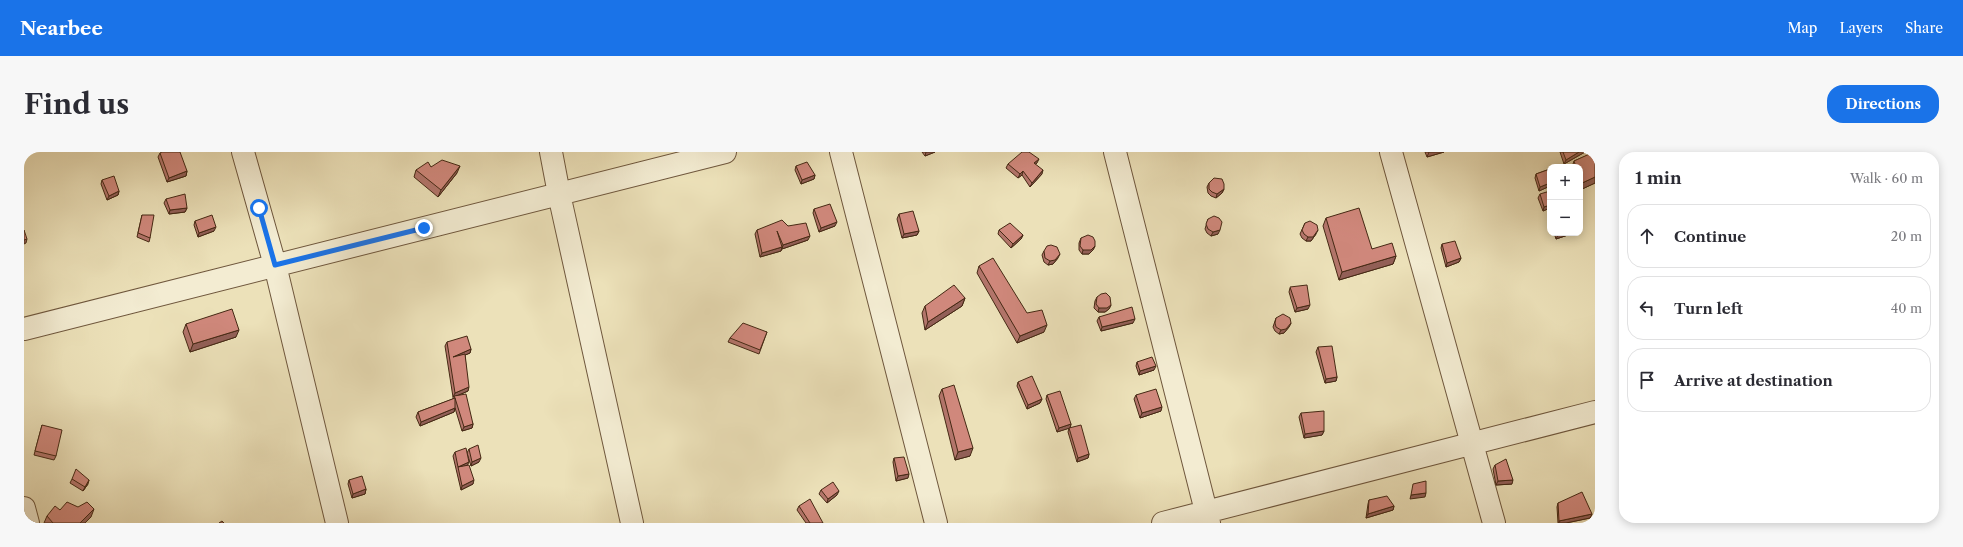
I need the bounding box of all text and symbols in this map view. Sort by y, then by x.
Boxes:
text: Nearbee [20,17,103,40]
text: Map [1787,19,1817,37]
text: Layers [1839,19,1883,37]
text: Share [1905,19,1943,37]
button: Directions [1827,85,1939,123]
text: Find us [24,87,129,121]
map controls [1547,164,1583,236]
button: + [1547,164,1583,200]
text: 1 min [1635,168,1682,188]
text: Walk · 60 m [1850,170,1923,186]
route start [250,199,268,217]
button: − [1547,200,1583,236]
route end [415,219,433,237]
icon: ahead [1636,225,1658,247]
text: Continue [1674,227,1746,246]
text: 20 m [1891,228,1922,244]
icon: left [1636,297,1658,319]
text: Turn left [1674,299,1743,318]
text: 40 m [1891,300,1922,316]
icon: arrive [1636,369,1658,391]
text: Arrive at destination [1674,371,1833,390]

